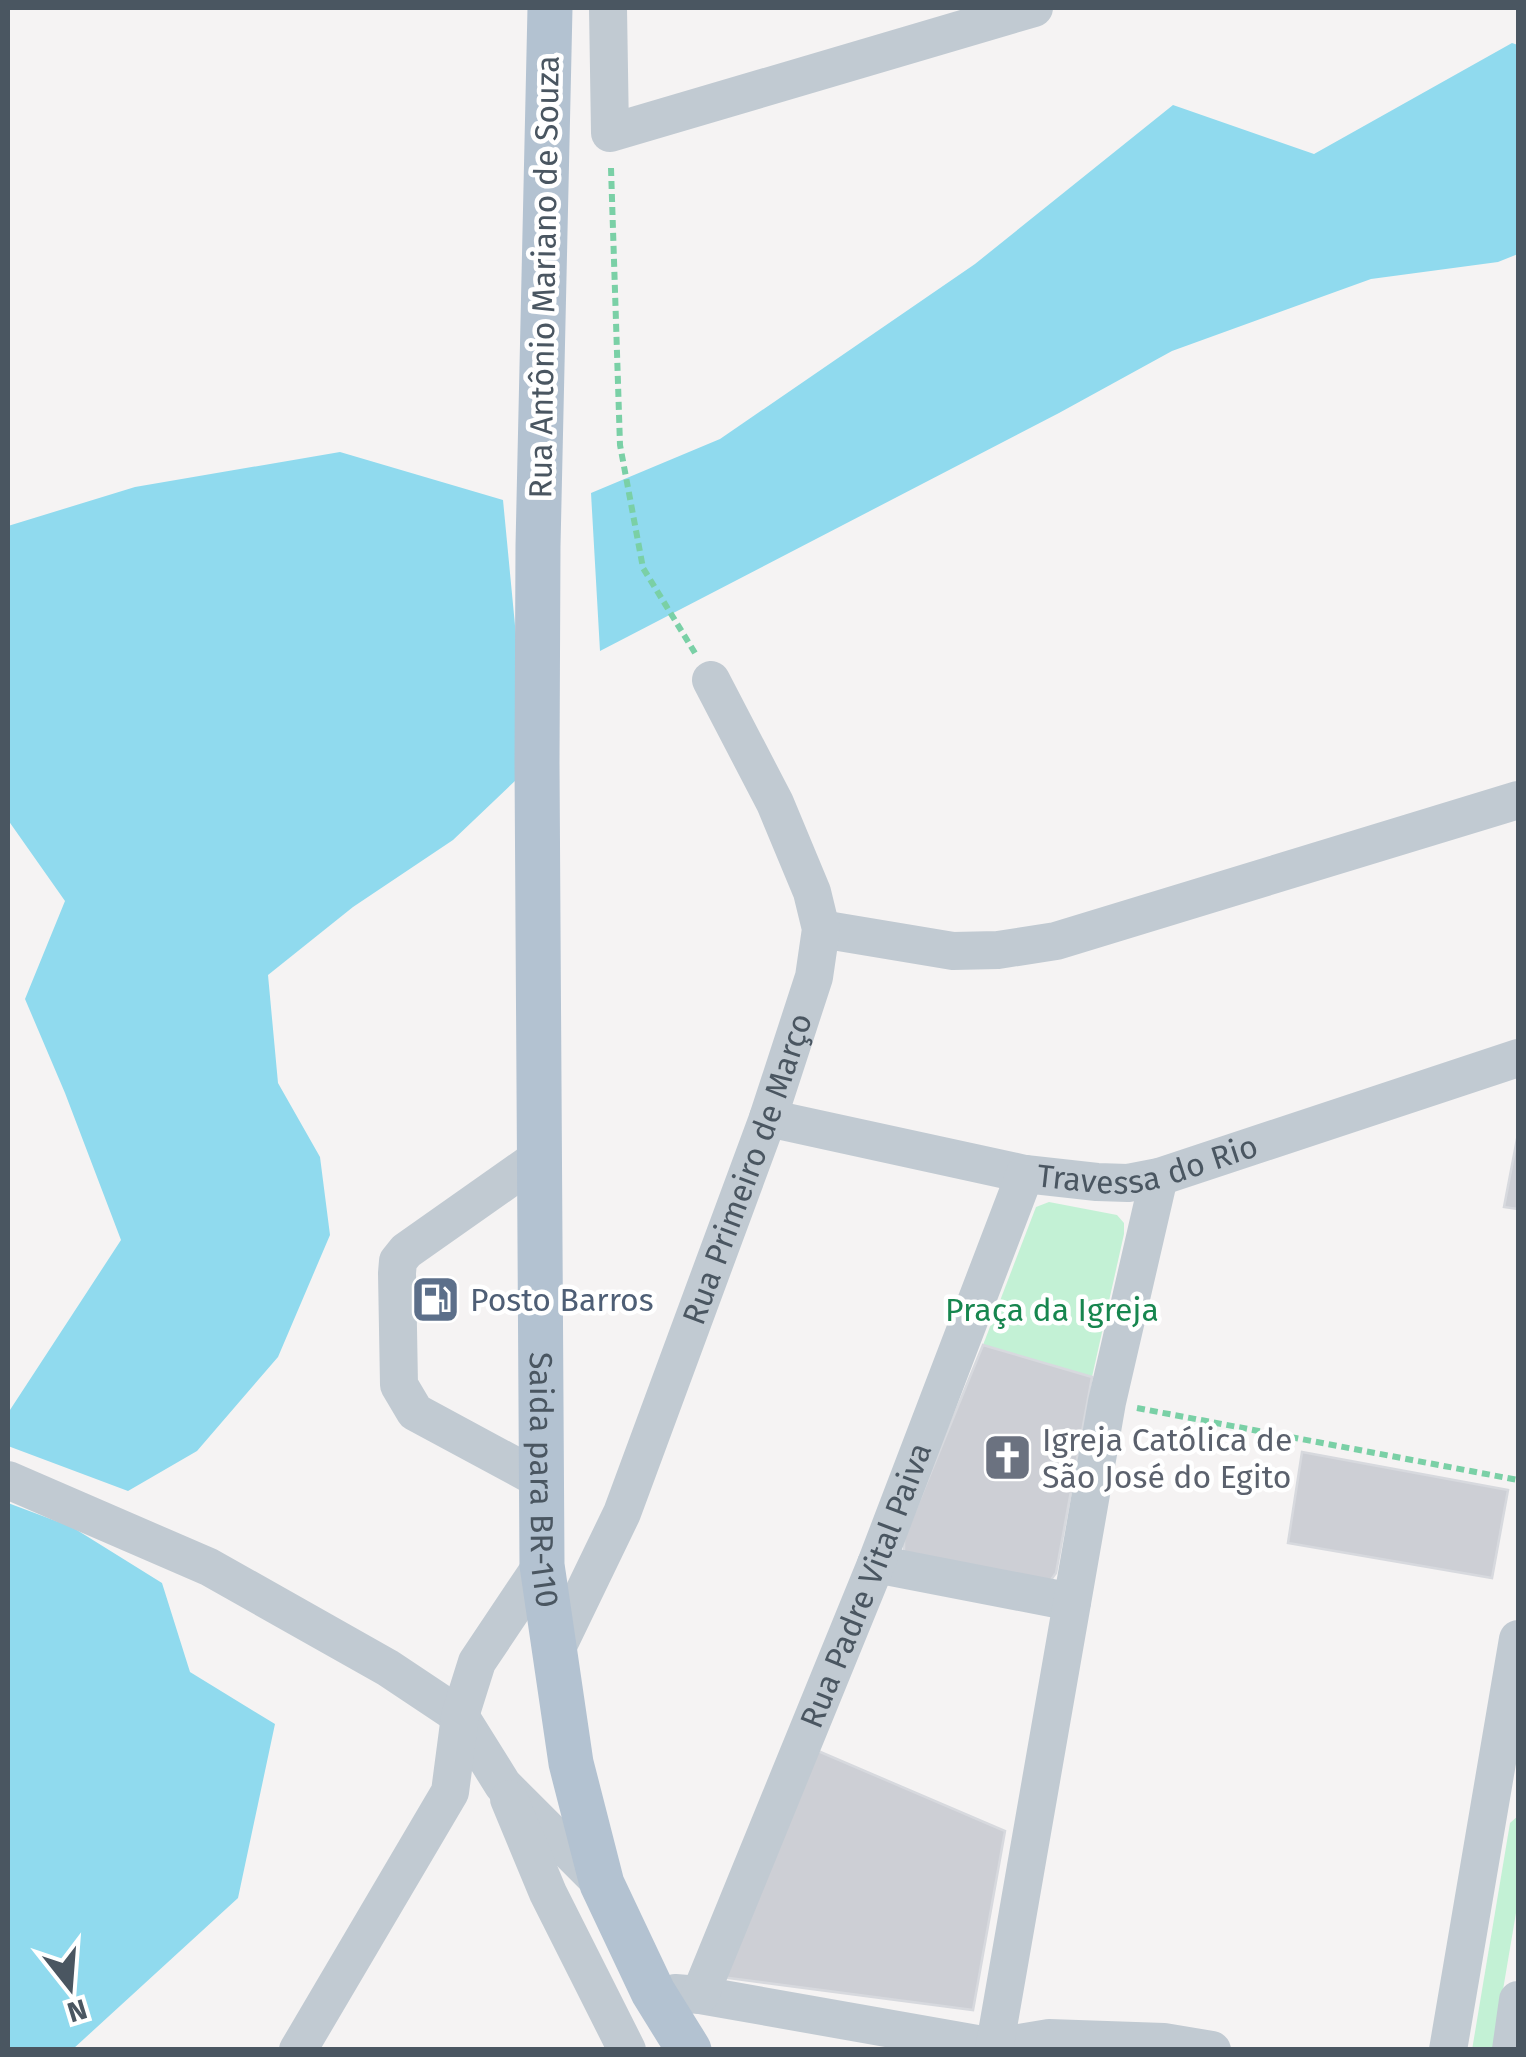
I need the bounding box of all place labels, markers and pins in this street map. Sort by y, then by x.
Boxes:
fuel station icon: Posto Barros [409,1274,461,1326]
place label: Posto Barros [470,1281,654,1319]
place label: Igreja Católica de São José do Egito [1042,1421,1292,1496]
church icon: Igreja Católica de São José do Egito [981,1432,1033,1484]

